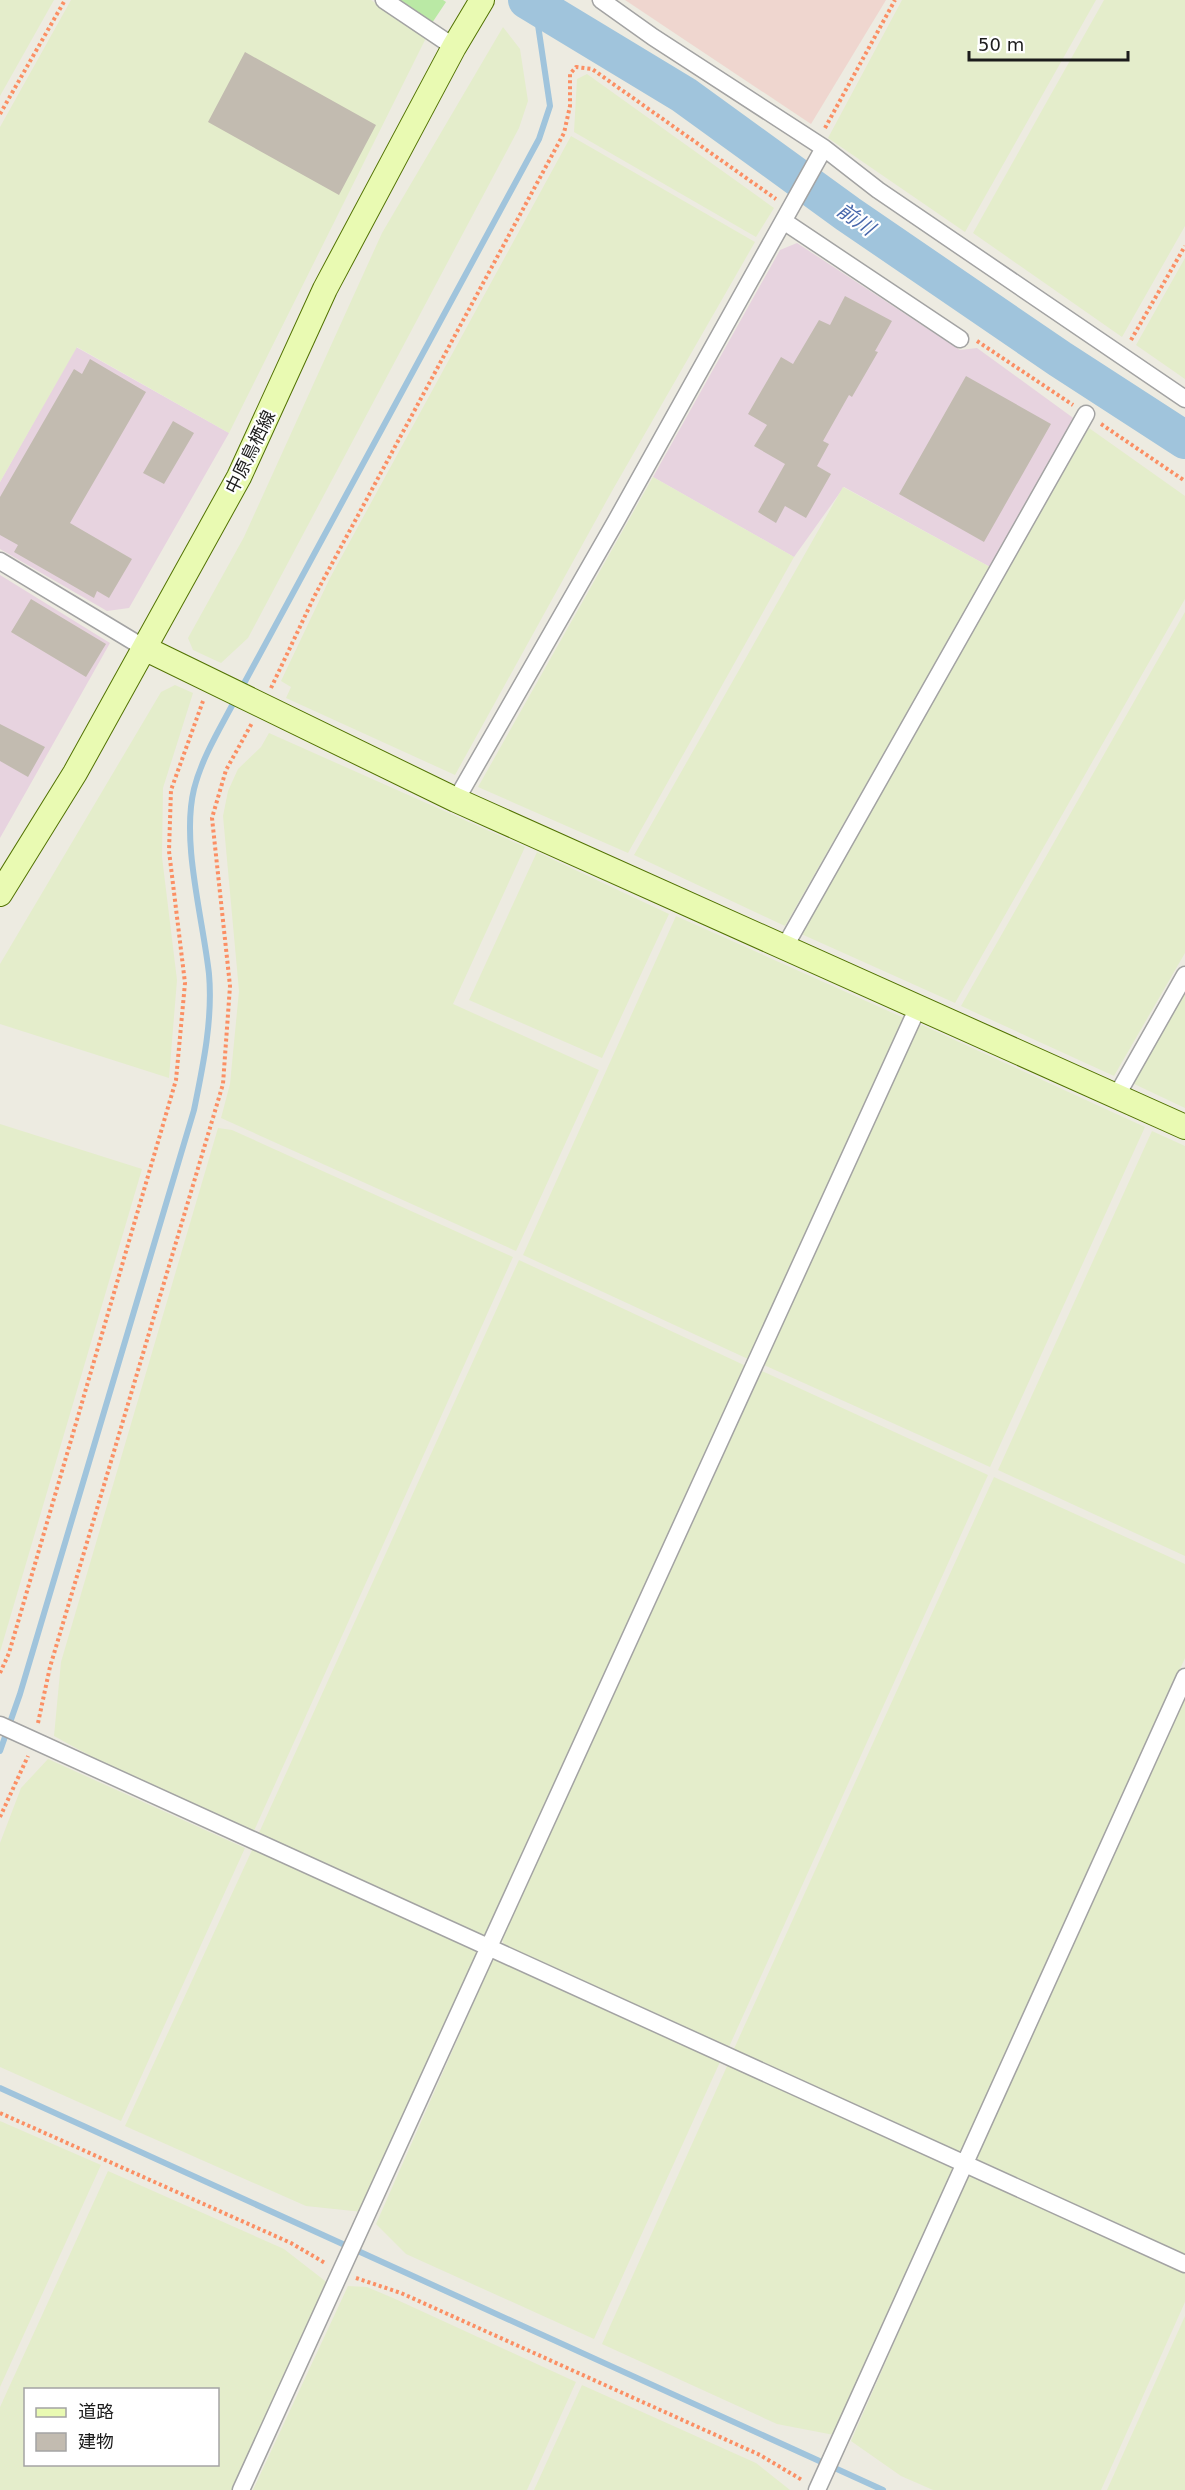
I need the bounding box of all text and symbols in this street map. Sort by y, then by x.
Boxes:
scale bar [969,24,1128,62]
text: 50 m [978,34,1024,55]
water label: 前川 [833,198,881,241]
street label: 中原鳥栖線 [221,407,279,497]
legend [24,2388,219,2466]
text: 道路 [78,2401,114,2422]
text: 建物 [78,2431,114,2452]

